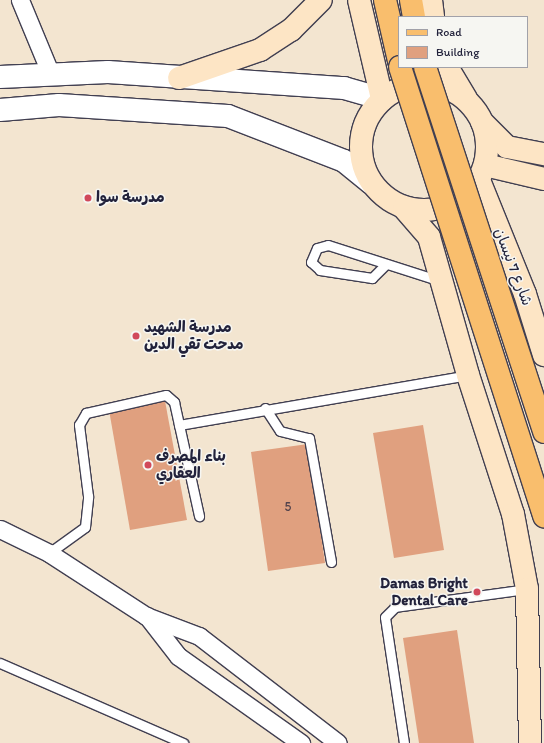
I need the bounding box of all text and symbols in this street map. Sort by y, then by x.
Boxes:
legend [398,16,528,68]
text: Road [436,25,462,39]
text: Building [436,45,479,59]
place label: مدرسة سوا [96,189,165,207]
marker: مدرسة سوا [83,193,93,203]
street label: شارع 7 نيسان [490,226,536,308]
place label: مدرسة الشهيد مدحت تقي الدين [144,318,243,353]
marker: مدرسة الشهيد مدحت تقي الدين [131,331,141,341]
place label: بناء المصرف العقاري [156,447,226,482]
marker: بناء المصرف العقاري [143,460,153,470]
house number: 5 [285,499,291,515]
place label: Damas Bright Dental Care [379,574,468,609]
marker: Damas Bright Dental Care [471,586,483,598]

